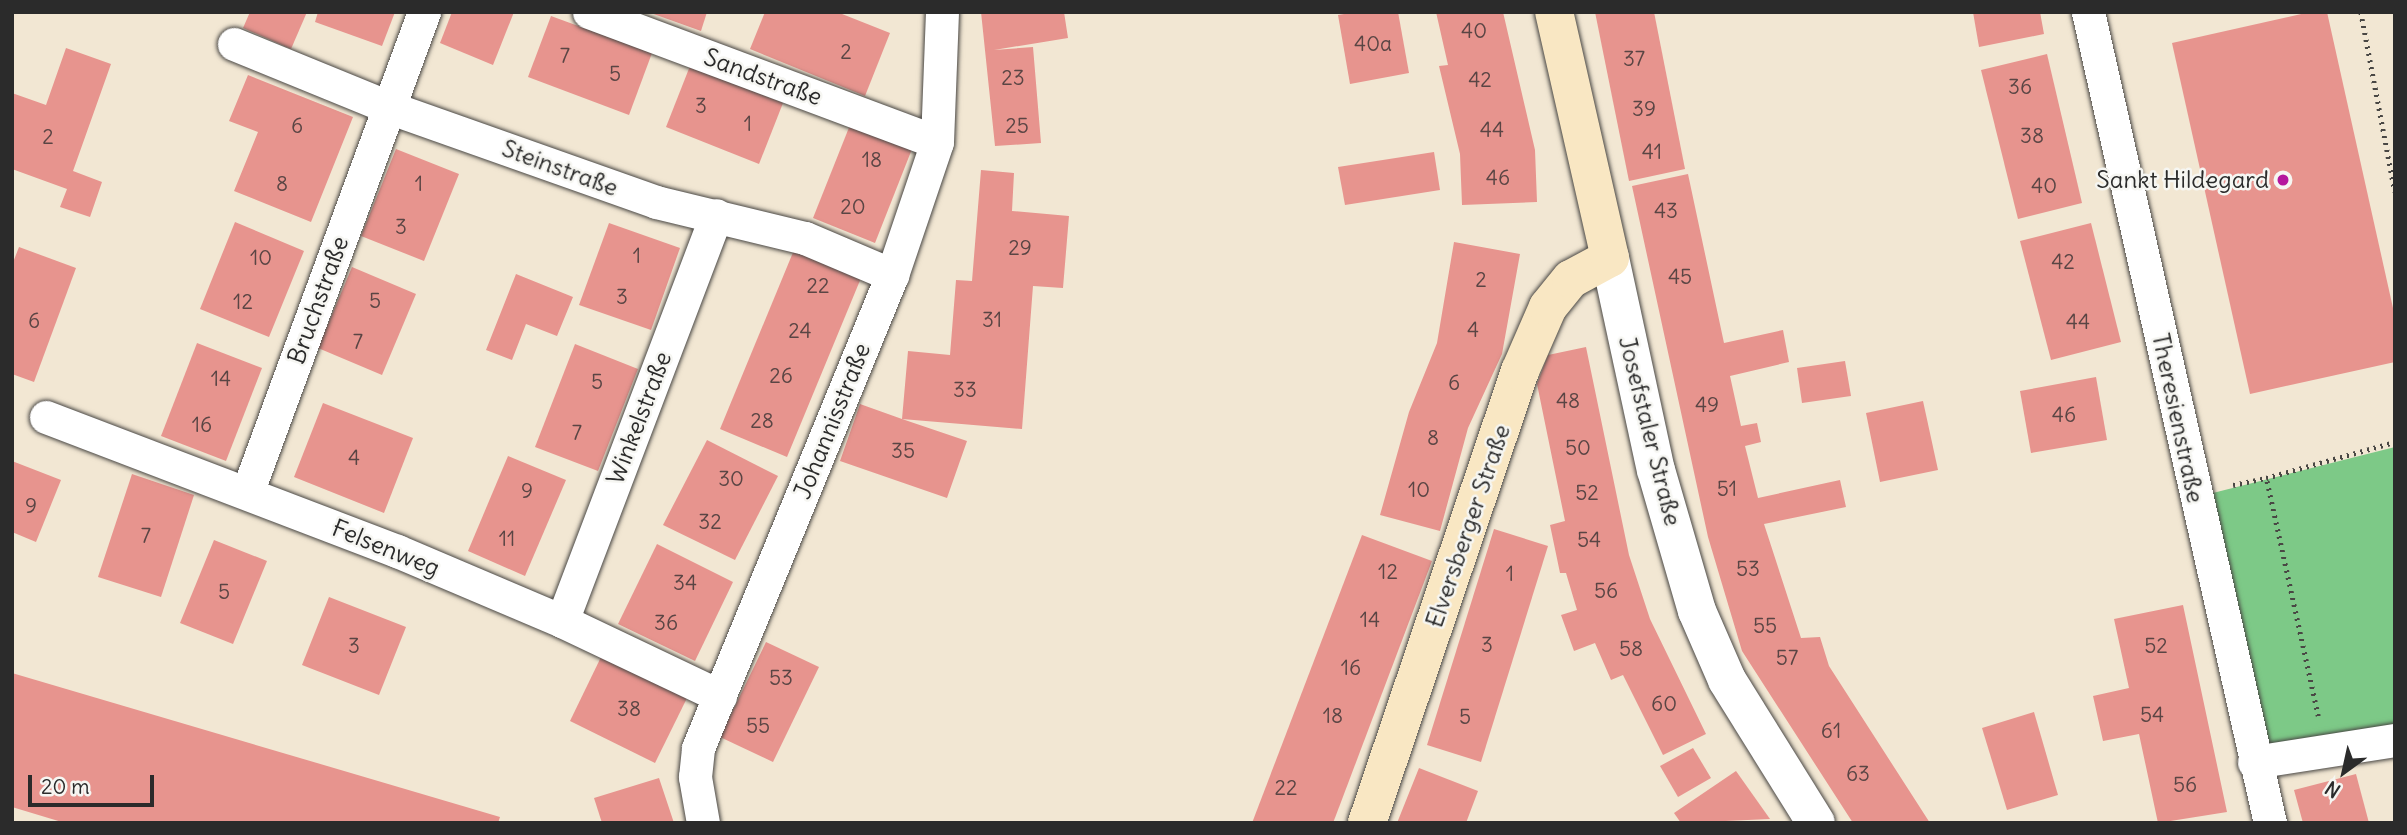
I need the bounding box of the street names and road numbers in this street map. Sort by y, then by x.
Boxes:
street label: Sandstraße [700,42,826,112]
street label: Steinstraße [498,134,622,202]
street label: Bruchstraße [282,232,354,368]
street label: Theresienstraße [2146,331,2210,505]
street label: Josefstaler Straße [1613,333,1687,529]
street label: Johannisstraße [788,339,876,503]
street label: Winkelstraße [601,348,677,488]
street label: Elversberger Straße [1420,421,1516,631]
street label: Felsenweg [328,513,444,583]

